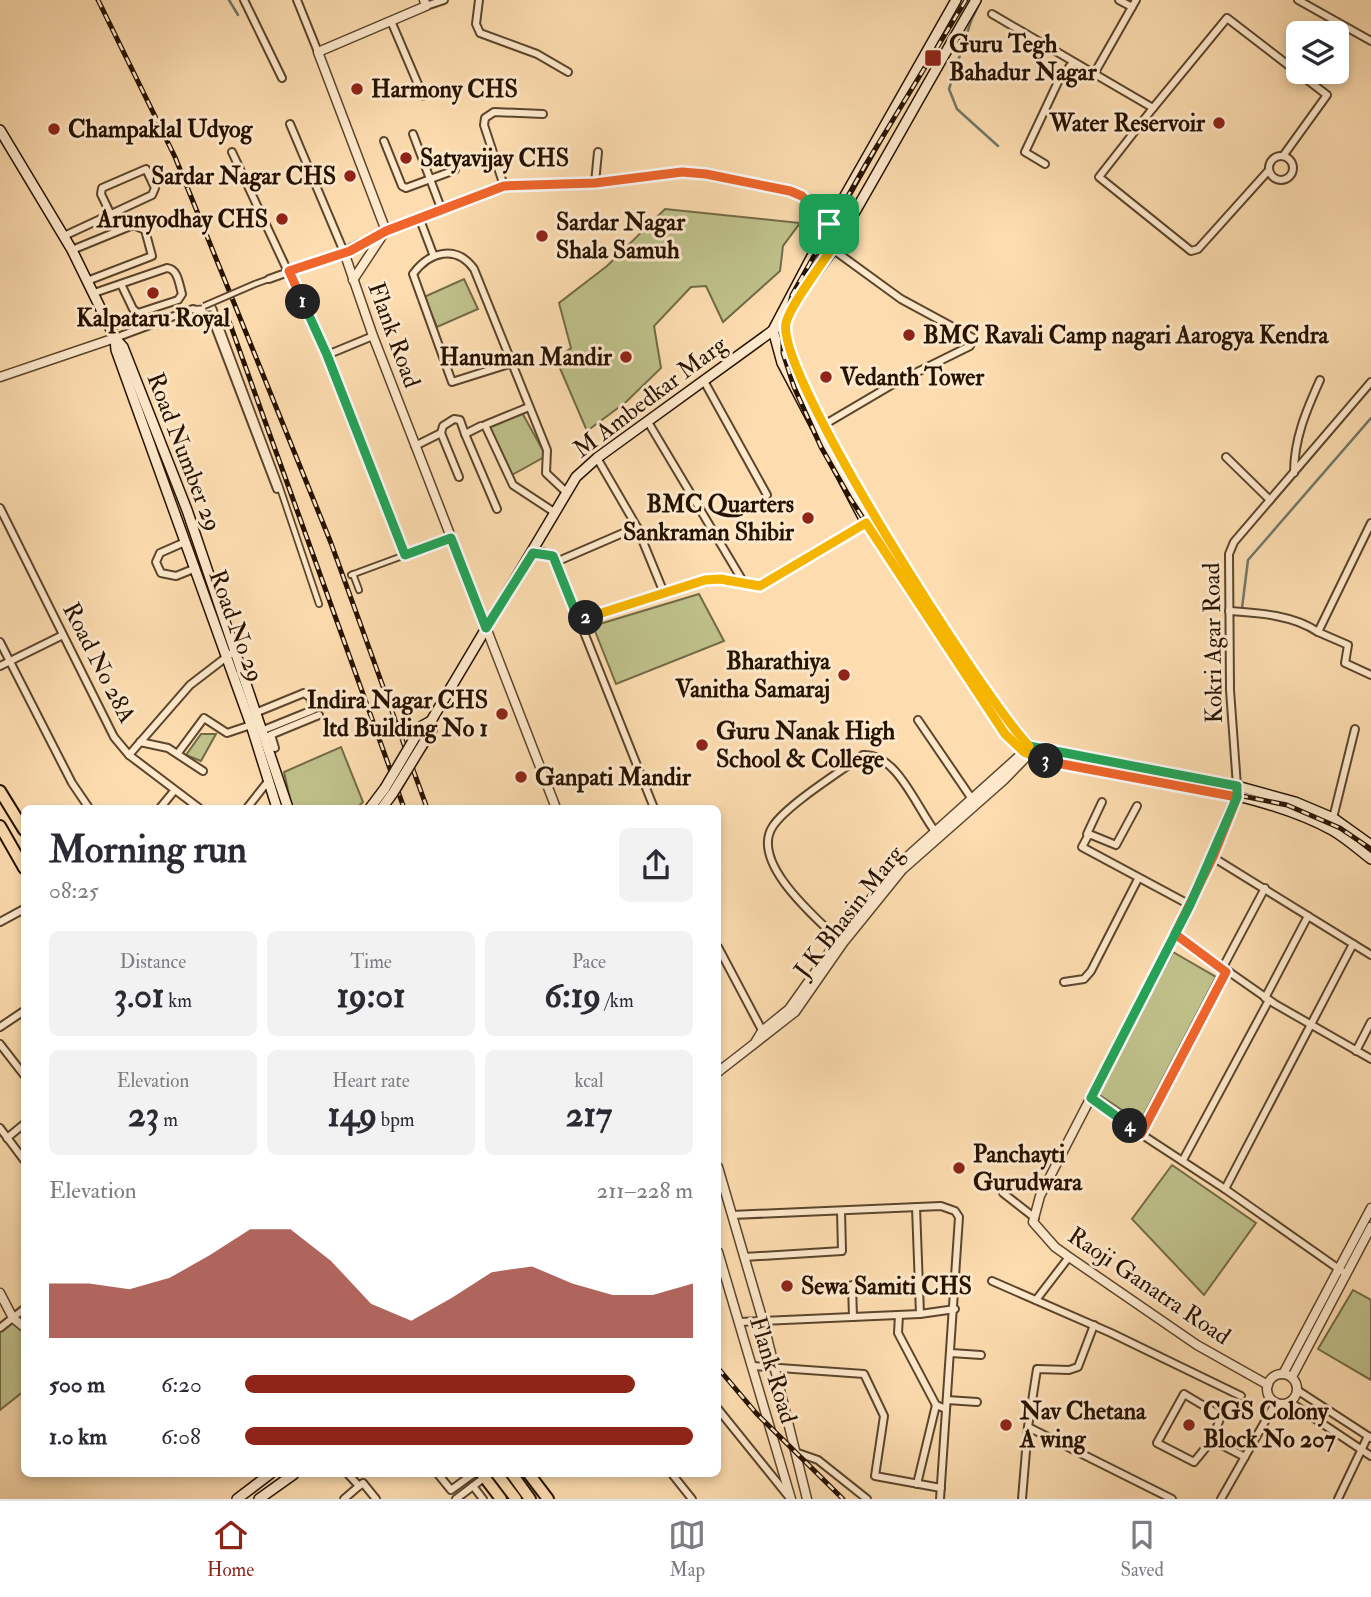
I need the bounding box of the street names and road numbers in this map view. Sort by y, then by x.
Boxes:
street label: Flank Road [361,278,427,392]
street label: M Ambedkar Marg [567,328,734,465]
street label: Road Number 29 [140,368,228,536]
street label: Kokri Agar Road [1196,562,1230,724]
street label: Road No 29 [201,566,271,686]
street label: Road No 28A [55,597,143,729]
street label: J K Bhasin Marg [787,838,911,986]
street label: Raoji Ganatra Road [1062,1220,1236,1352]
street label: Flank Road [742,1313,804,1427]

